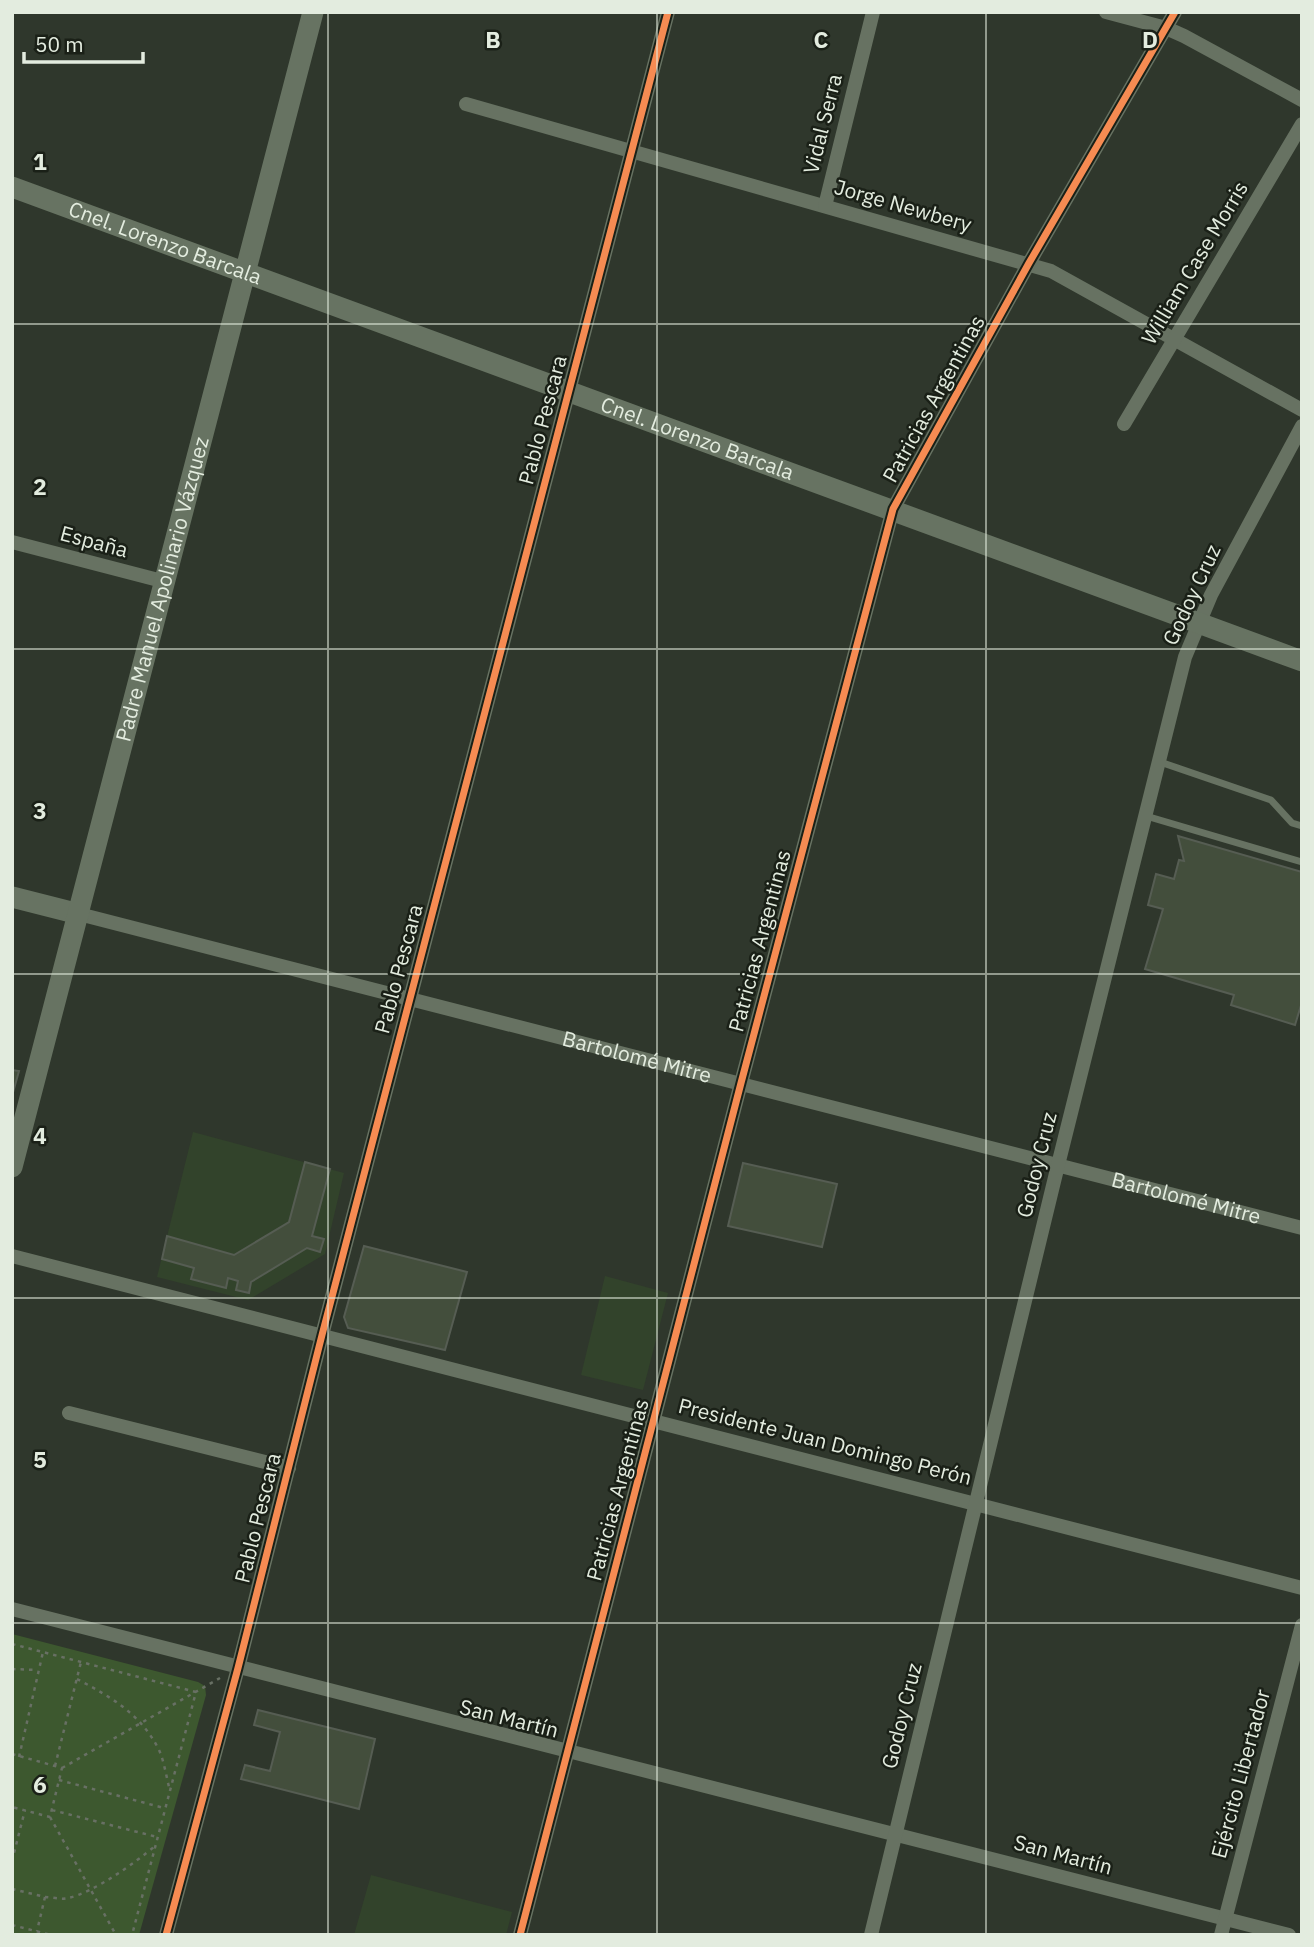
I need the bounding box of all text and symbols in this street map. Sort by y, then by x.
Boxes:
scale bar [24,21,144,65]
text: B [485,24,501,54]
text: C [814,24,829,54]
text: D [1142,24,1158,54]
text: 50 m [35,30,84,58]
street label: Vidal Serra [796,71,848,177]
text: 1 [33,146,47,176]
street label: Jorge Newbery [831,172,976,238]
street label: William Case Morris [1134,176,1254,349]
street label: Cnel. Lorenzo Barcala [65,194,266,291]
street label: Patricias Argentinas [875,310,991,487]
street label: Pablo Pescara [511,352,573,488]
street label: Cnel. Lorenzo Barcala [597,390,798,486]
street label: Padre Manuel Apolinario Vázquez [108,433,215,744]
text: 2 [33,471,47,501]
street label: España [57,519,131,563]
street label: Godoy Cruz [1156,539,1227,649]
text: 3 [33,795,47,825]
street label: Patricias Argentinas [721,847,797,1035]
street label: Pablo Pescara [367,901,429,1037]
street label: Bartolomé Mitre [560,1024,715,1089]
street label: Godoy Cruz [1009,1109,1063,1221]
text: 4 [33,1120,47,1150]
street label: Bartolomé Mitre [1109,1165,1264,1230]
street label: Presidente Juan Domingo Perón [676,1391,975,1491]
street label: Patricias Argentinas [579,1396,655,1584]
text: 5 [33,1444,47,1474]
street label: Pablo Pescara [227,1450,287,1586]
street label: Godoy Cruz [874,1660,928,1772]
street label: Ejército Libertador [1204,1686,1276,1861]
street label: San Martín [457,1692,562,1744]
text: 6 [33,1769,47,1799]
street label: San Martín [1011,1827,1116,1881]

